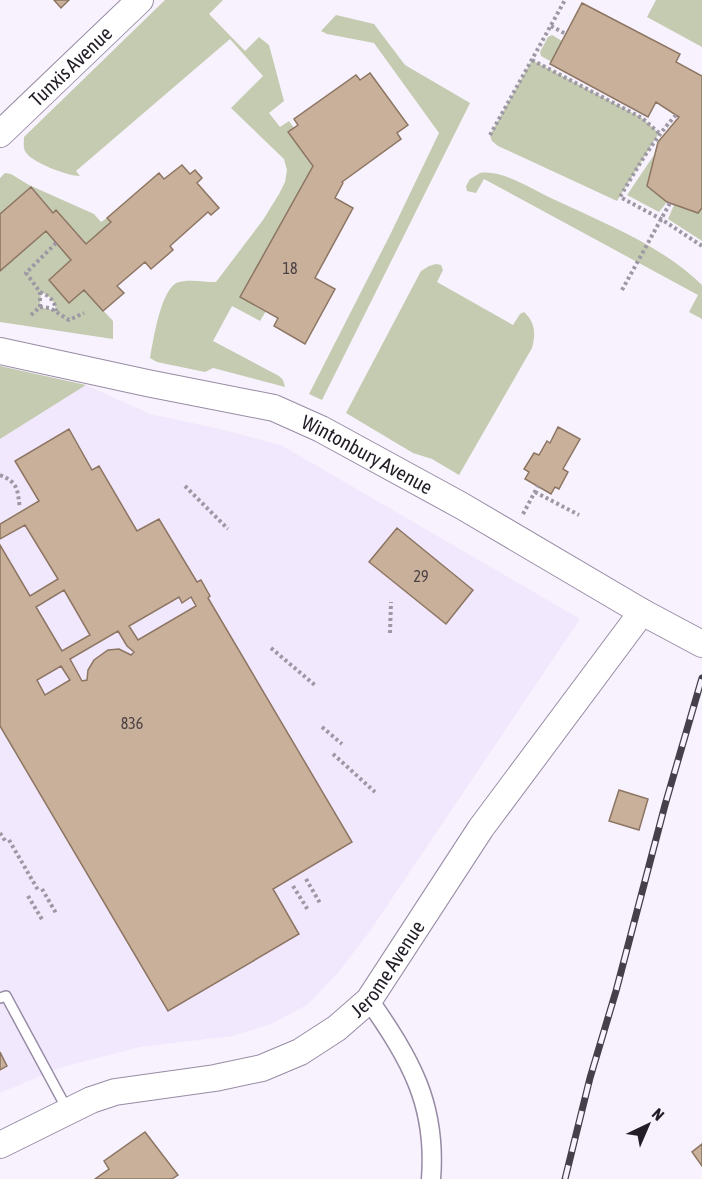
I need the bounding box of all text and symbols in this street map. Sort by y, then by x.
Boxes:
street label: Tunxis Avenue [25,21,116,111]
house number: 18 [282,259,298,277]
street label: Wintonbury Avenue [298,410,437,499]
house number: 29 [413,567,429,585]
house number: 836 [121,714,143,732]
street label: Jerome Avenue [346,916,429,1021]
north arrow [618,1095,678,1155]
text: N [649,1104,668,1124]

